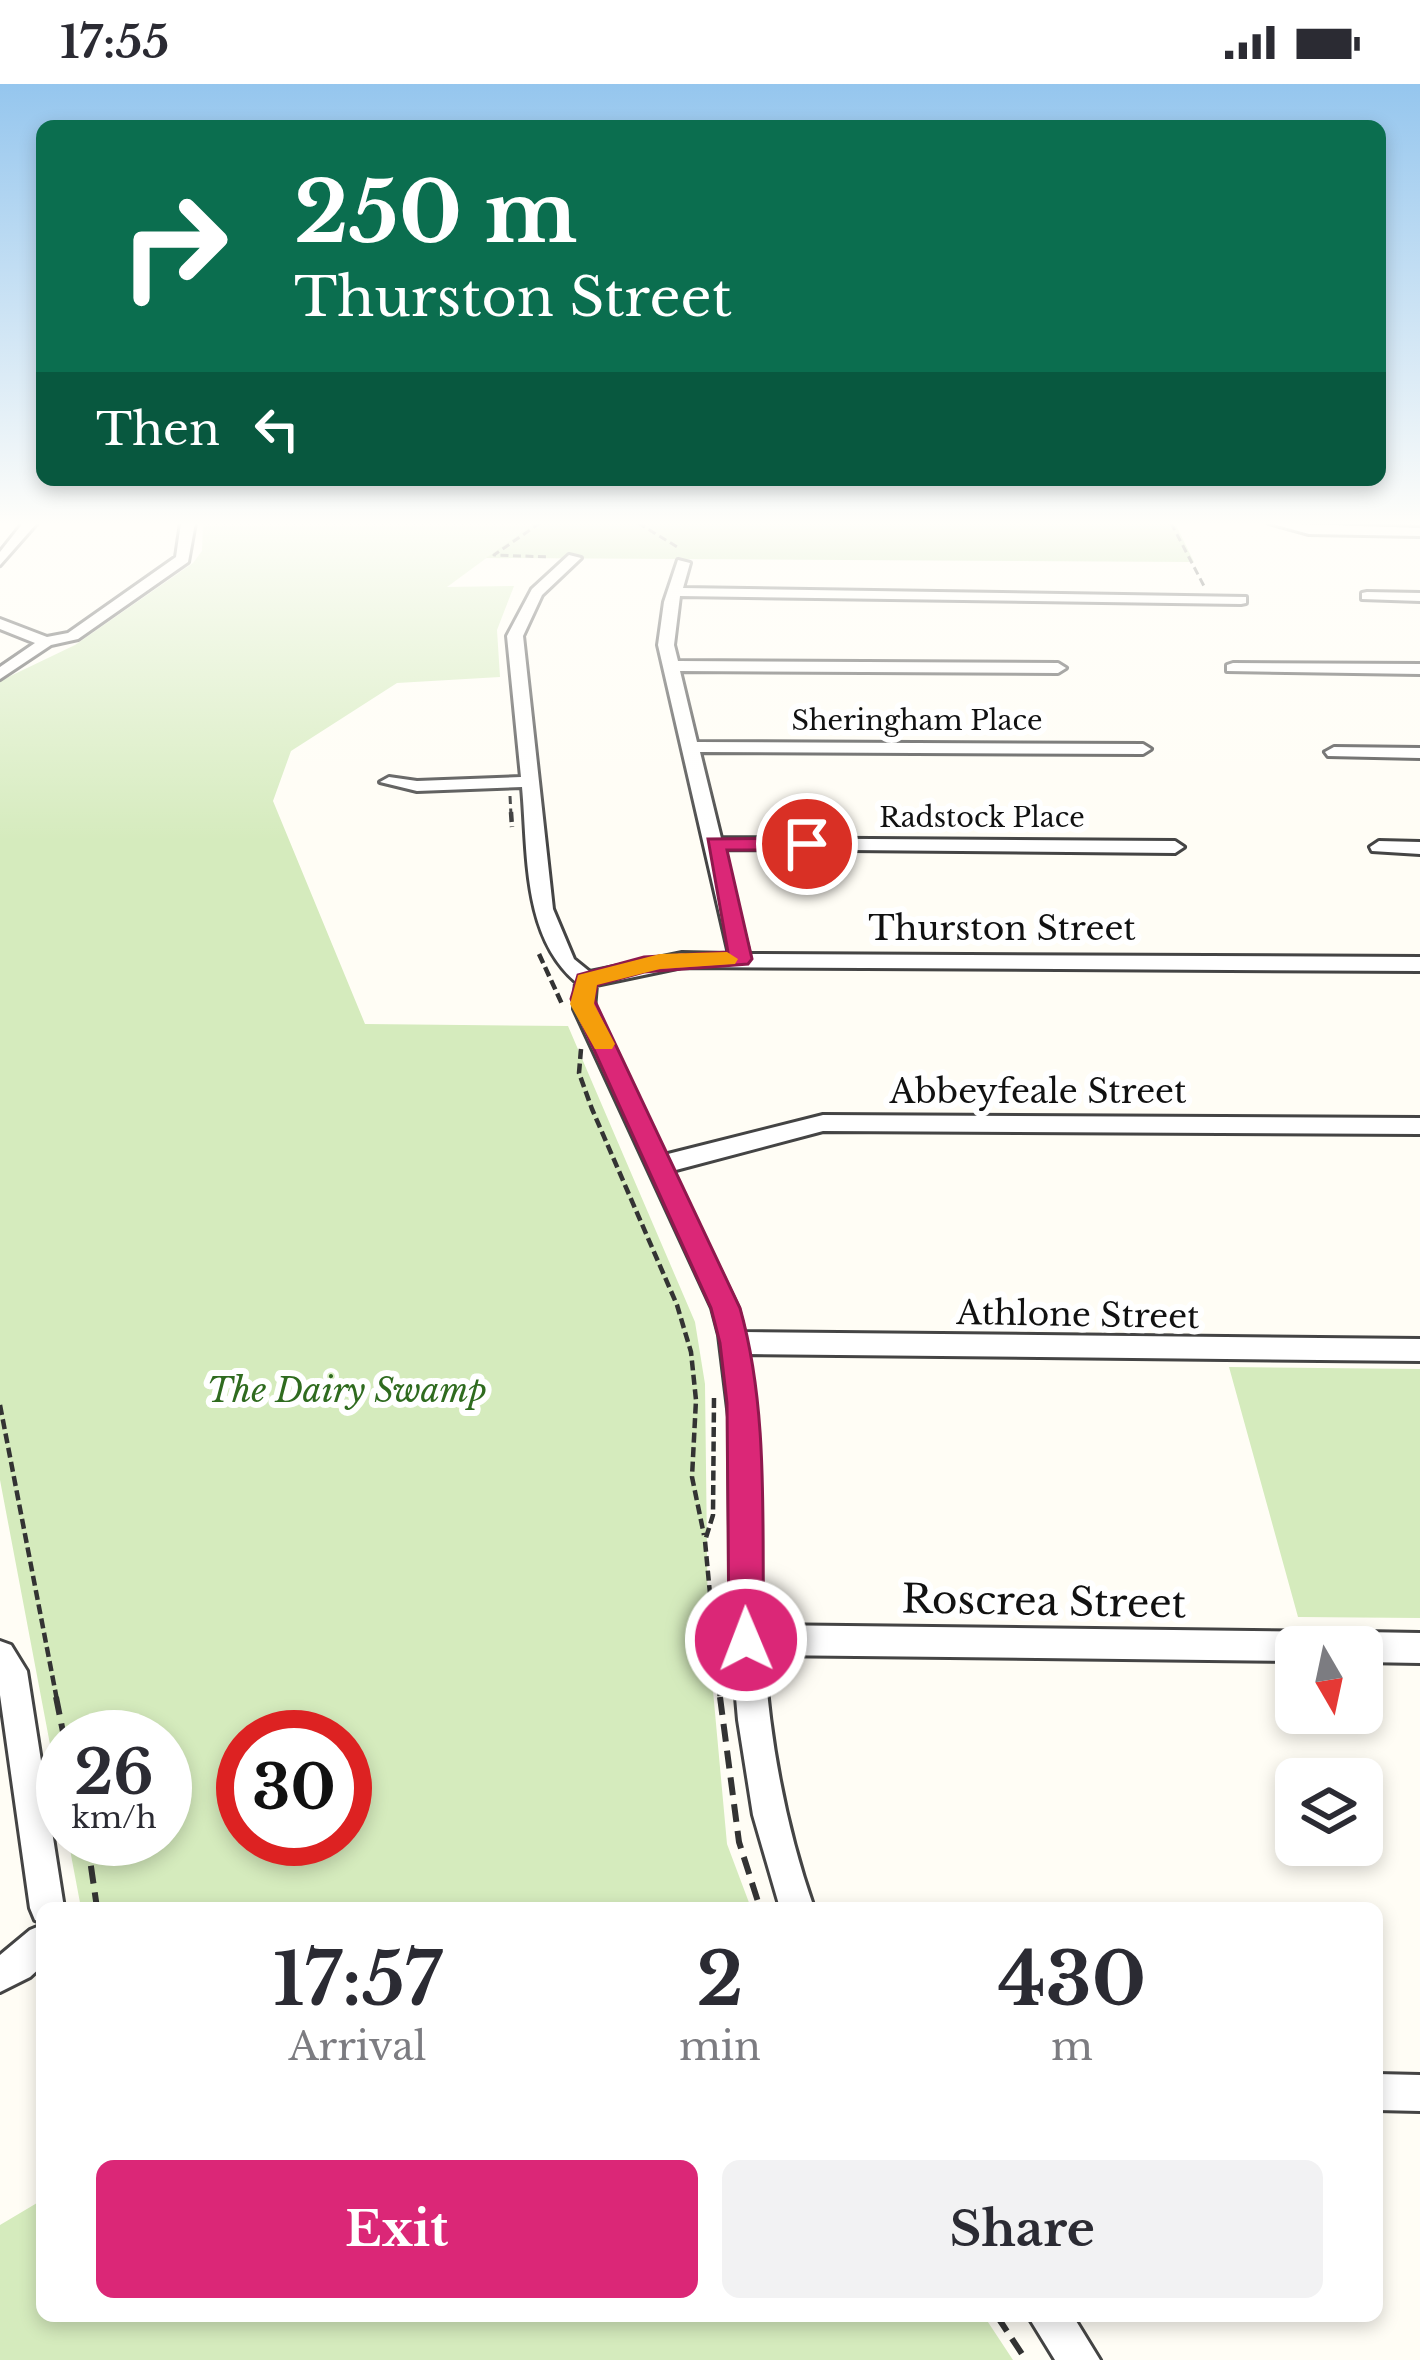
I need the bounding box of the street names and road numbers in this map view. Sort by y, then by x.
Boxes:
street label: Sheringham Place [792,704,1042,737]
street label: Radstock Place [879,801,1085,834]
street label: Thurston Street [868,908,1136,949]
street label: Abbeyfeale Street [889,1071,1187,1112]
street label: Athlone Street [955,1292,1200,1337]
street label: Roscrea Street [901,1575,1187,1628]

